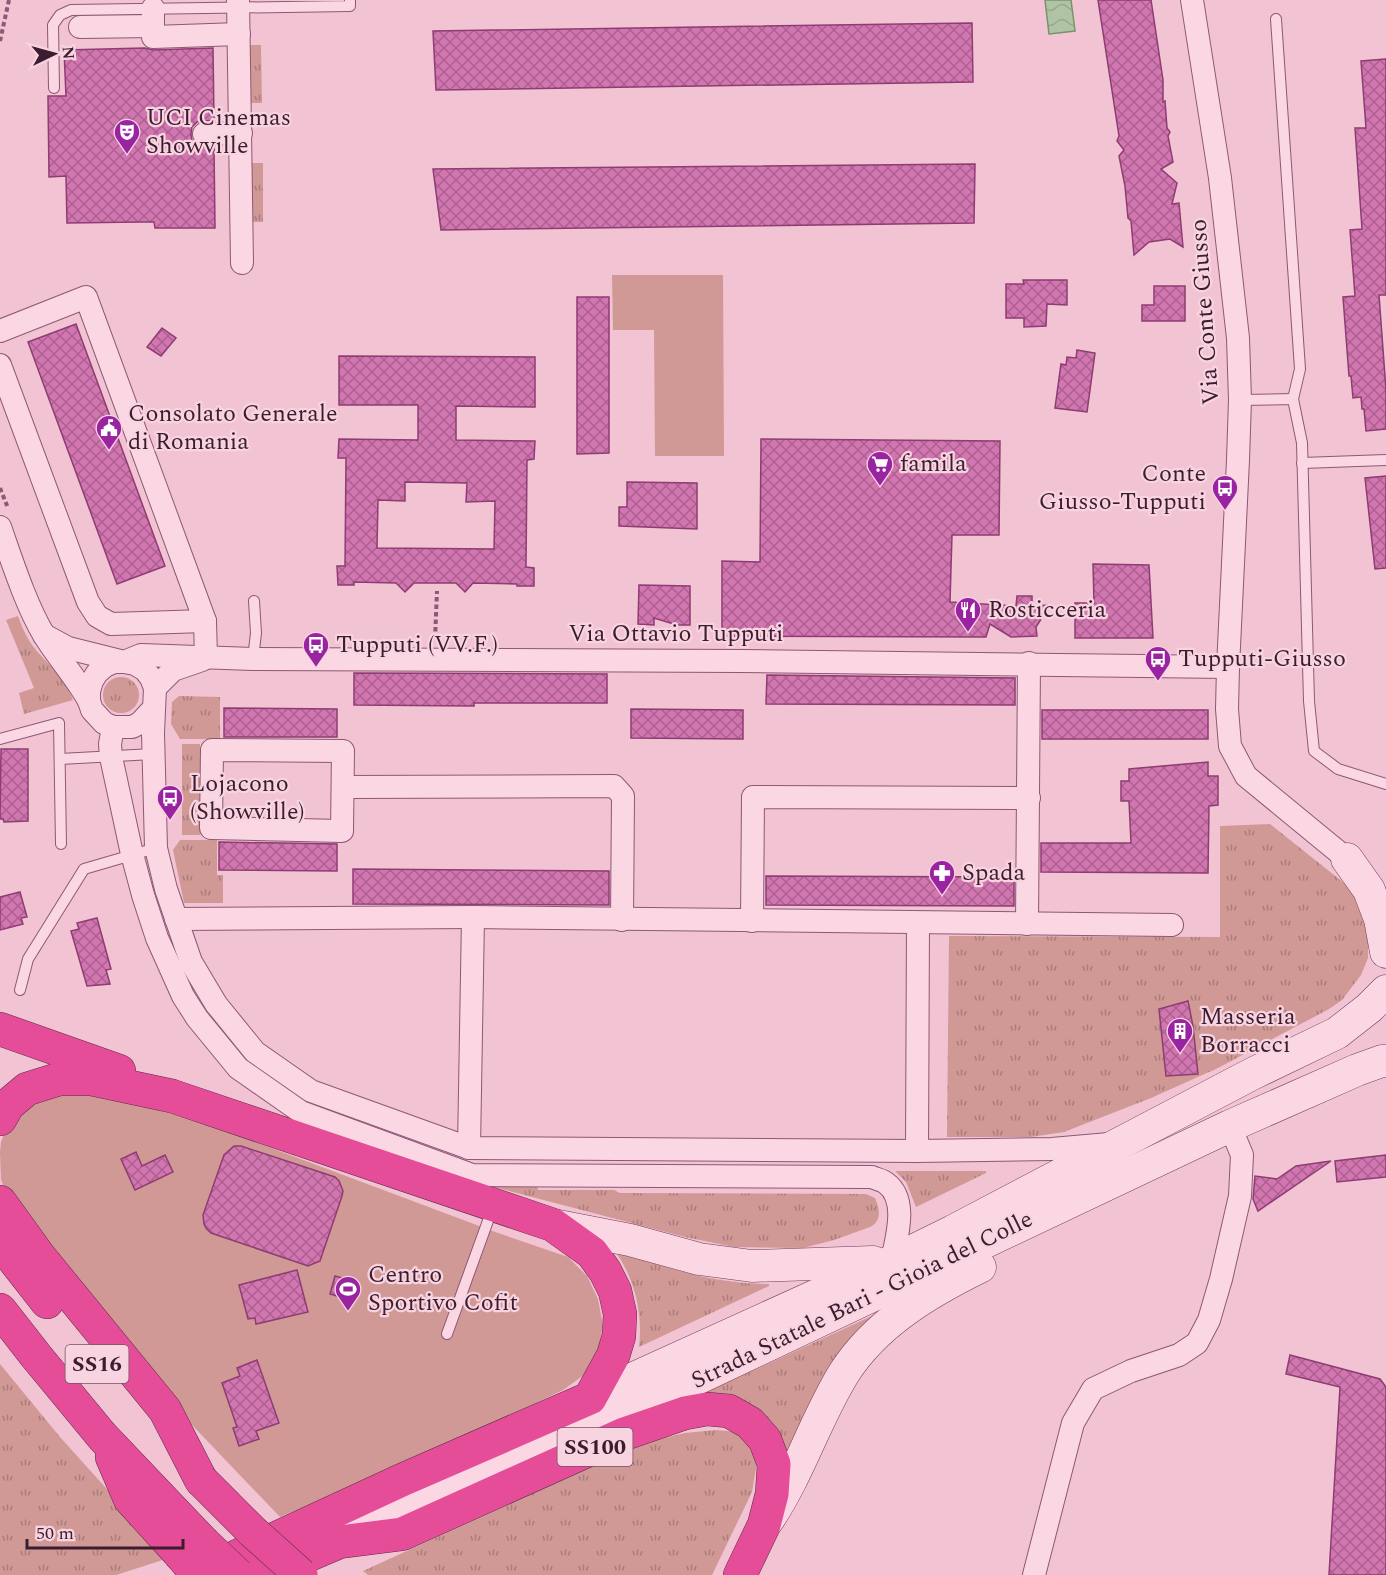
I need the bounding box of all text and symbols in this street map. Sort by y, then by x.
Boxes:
north arrow [24,24,84,84]
text: N [55,45,80,60]
place label: UCI Cinemas Showville [146,100,291,164]
theatre icon: UCI Cinemas Showville [112,117,142,155]
street label: Via Conte Giusso [1181,218,1229,406]
place label: Consolato Generale di Romania [128,396,338,460]
public building icon: Consolato Generale di Romania [94,413,124,451]
place label: famila [900,446,967,482]
supermarket icon: famila [865,449,895,487]
place label: Conte Giusso-Tupputi [1039,456,1206,520]
bus stop icon: Conte Giusso-Tupputi [1210,473,1240,511]
place label: Rosticceria [988,592,1107,628]
restaurant icon: Rosticceria [953,595,983,633]
street label: Via Ottavio Tupputi [568,616,784,652]
place label: Tupputi (VV.F.) [336,627,498,663]
bus stop icon: Tupputi (VV.F.) [301,630,331,668]
place label: Tupputi-Giusso [1178,641,1346,677]
bus stop icon: Tupputi-Giusso [1143,644,1173,682]
place label: Lojacono (Showville) [190,766,305,830]
bus stop icon: Lojacono (Showville) [155,783,185,821]
place label: Spada [962,855,1026,891]
pharmacy icon: Spada [927,858,957,896]
place label: Masseria Borracci [1200,999,1296,1063]
building icon: Masseria Borracci [1165,1016,1195,1054]
street label: Strada Statale Bari - Gioia del Colle [685,1201,1039,1399]
place label: Centro Sportivo Cofit [368,1257,518,1321]
sports icon: Centro Sportivo Cofit [333,1274,363,1312]
road number: SS16 [66,1345,128,1383]
road number: SS100 [558,1428,632,1466]
scale bar [27,1512,183,1550]
text: 50 m [36,1520,74,1547]

